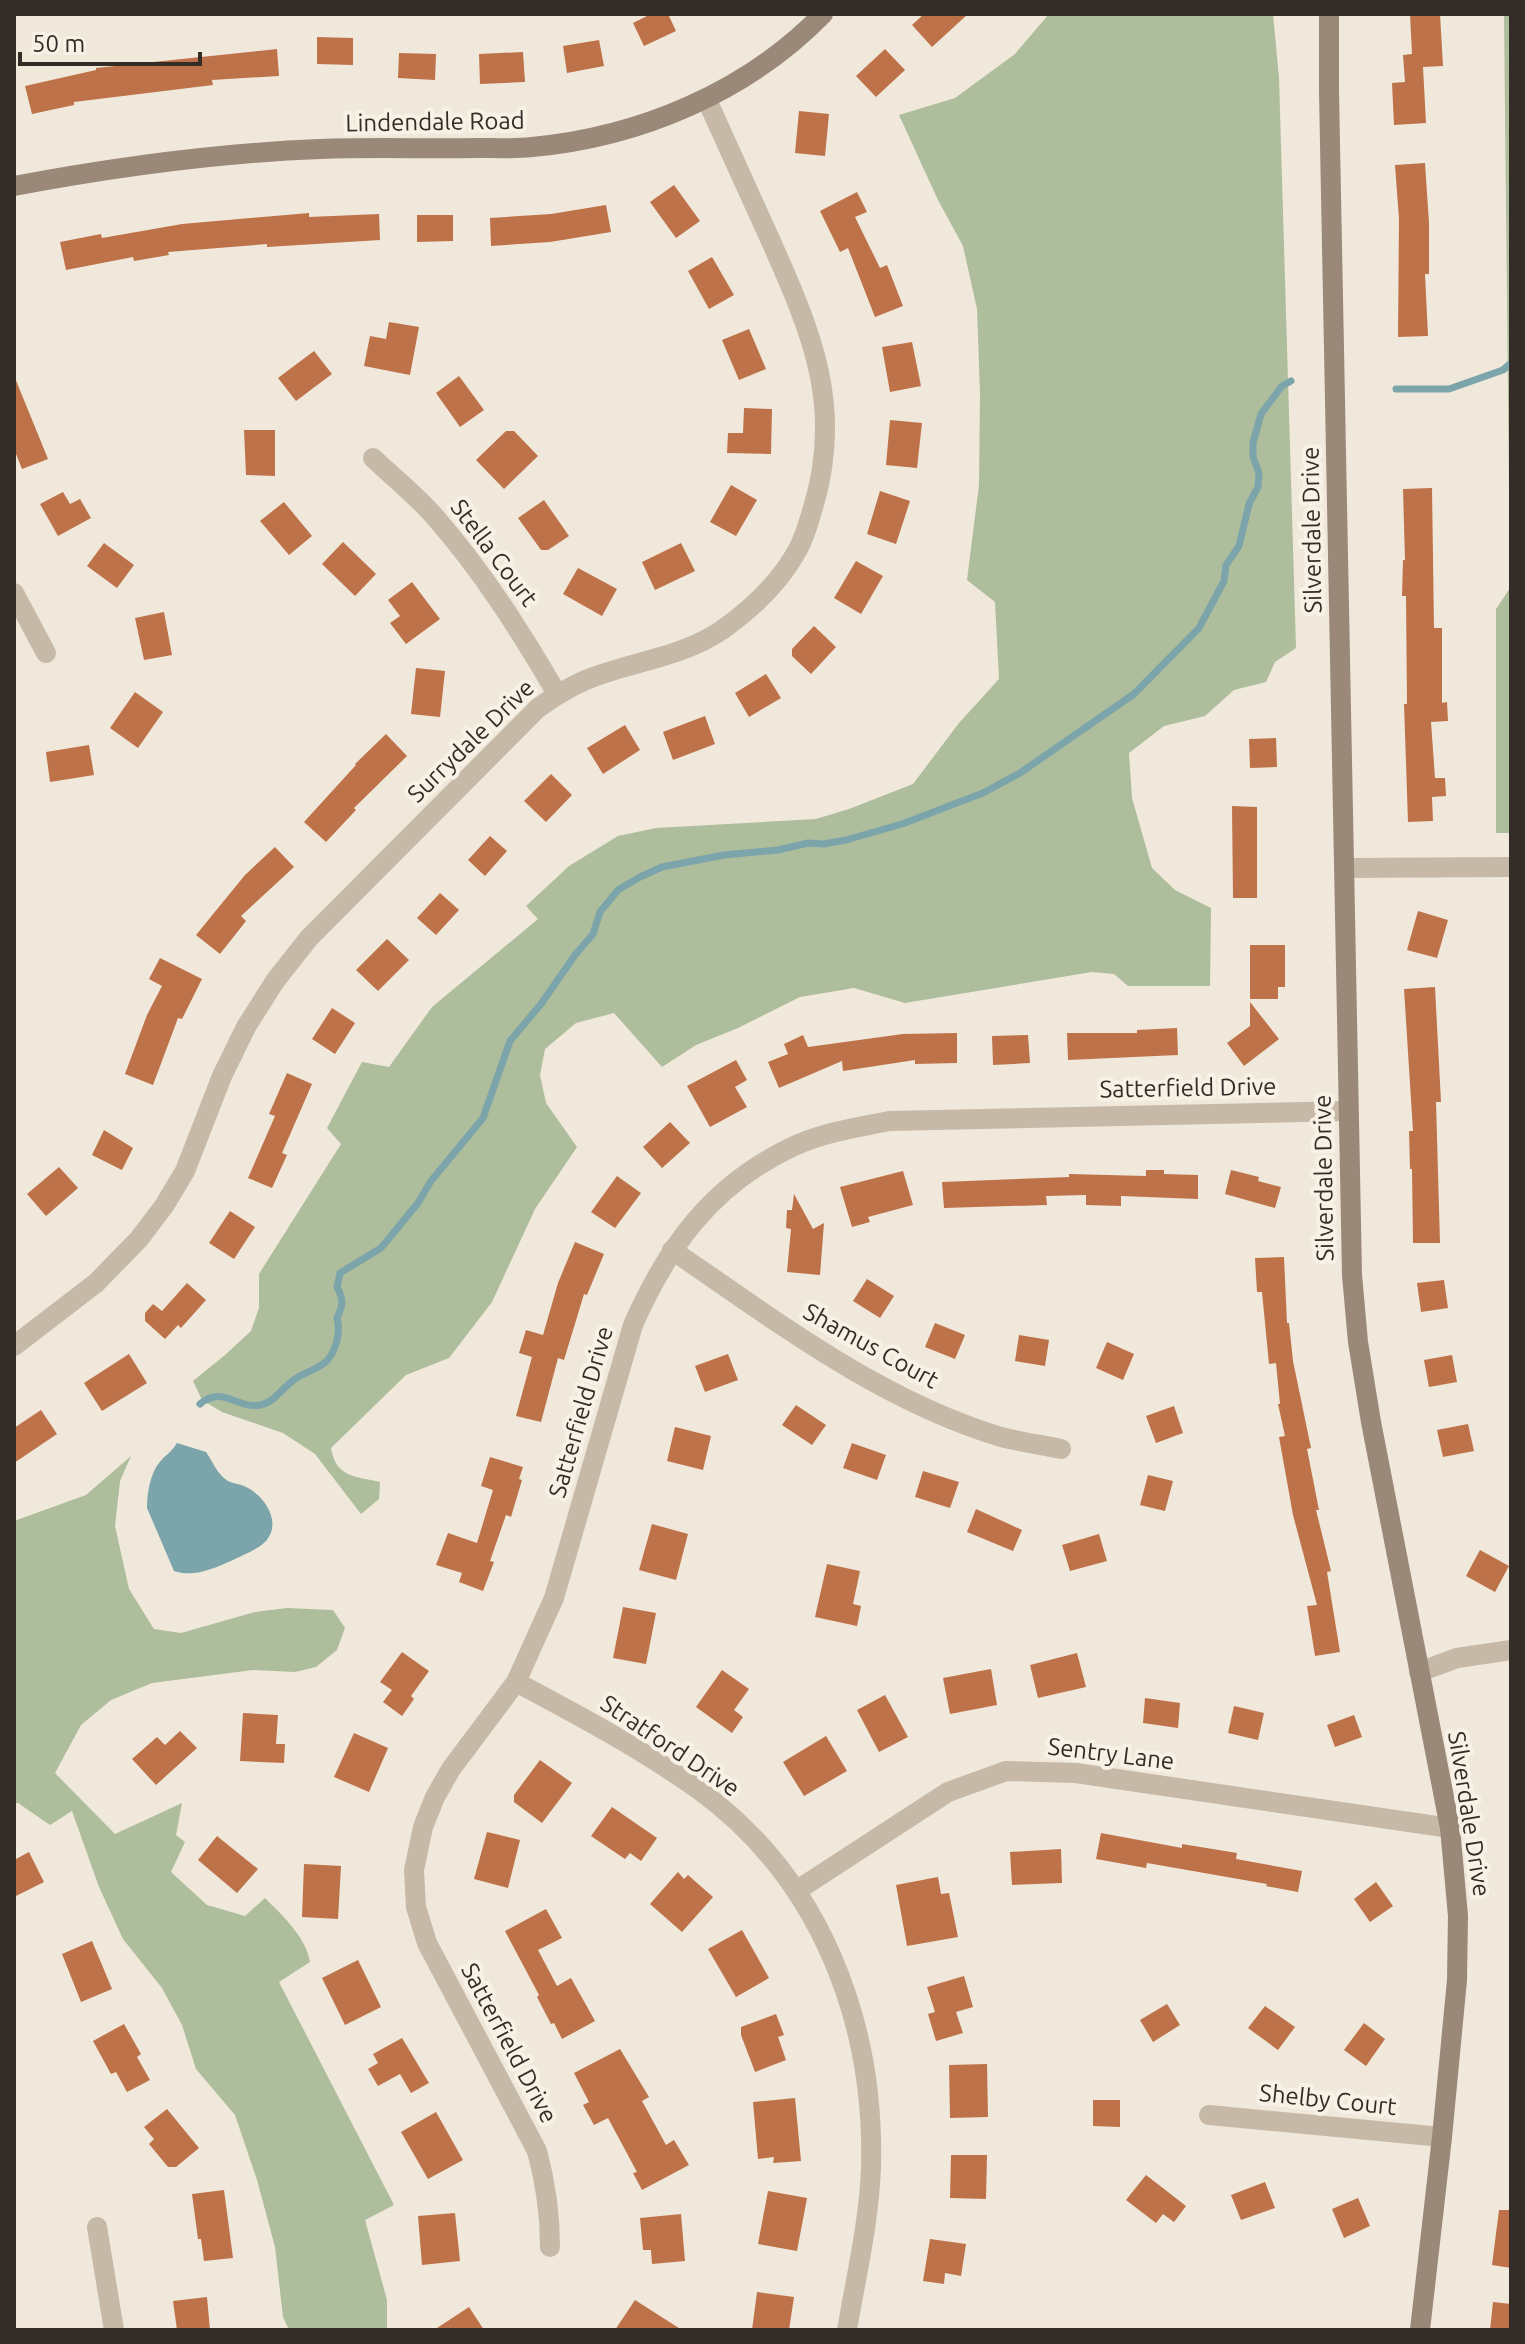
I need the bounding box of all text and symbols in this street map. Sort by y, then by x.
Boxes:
scale bar [20,16,200,66]
text: 50 m [32,30,85,57]
street label: Lindendale Road [345,106,525,137]
street label: Silverdale Drive [1297,446,1326,614]
street label: Stella Court [446,494,544,612]
street label: Surrydale Drive [402,674,539,808]
street label: Satterfield Drive [1099,1072,1277,1103]
street label: Silverdale Drive [1309,1094,1338,1262]
street label: Shamus Court [799,1297,944,1394]
street label: Satterfield Drive [543,1323,618,1501]
street label: Stratford Drive [596,1689,745,1802]
street label: Silverdale Drive [1443,1729,1496,1898]
street label: Sentry Lane [1046,1732,1176,1775]
street label: Satterfield Drive [456,1958,563,2127]
street label: Shelby Court [1258,2079,1399,2120]

